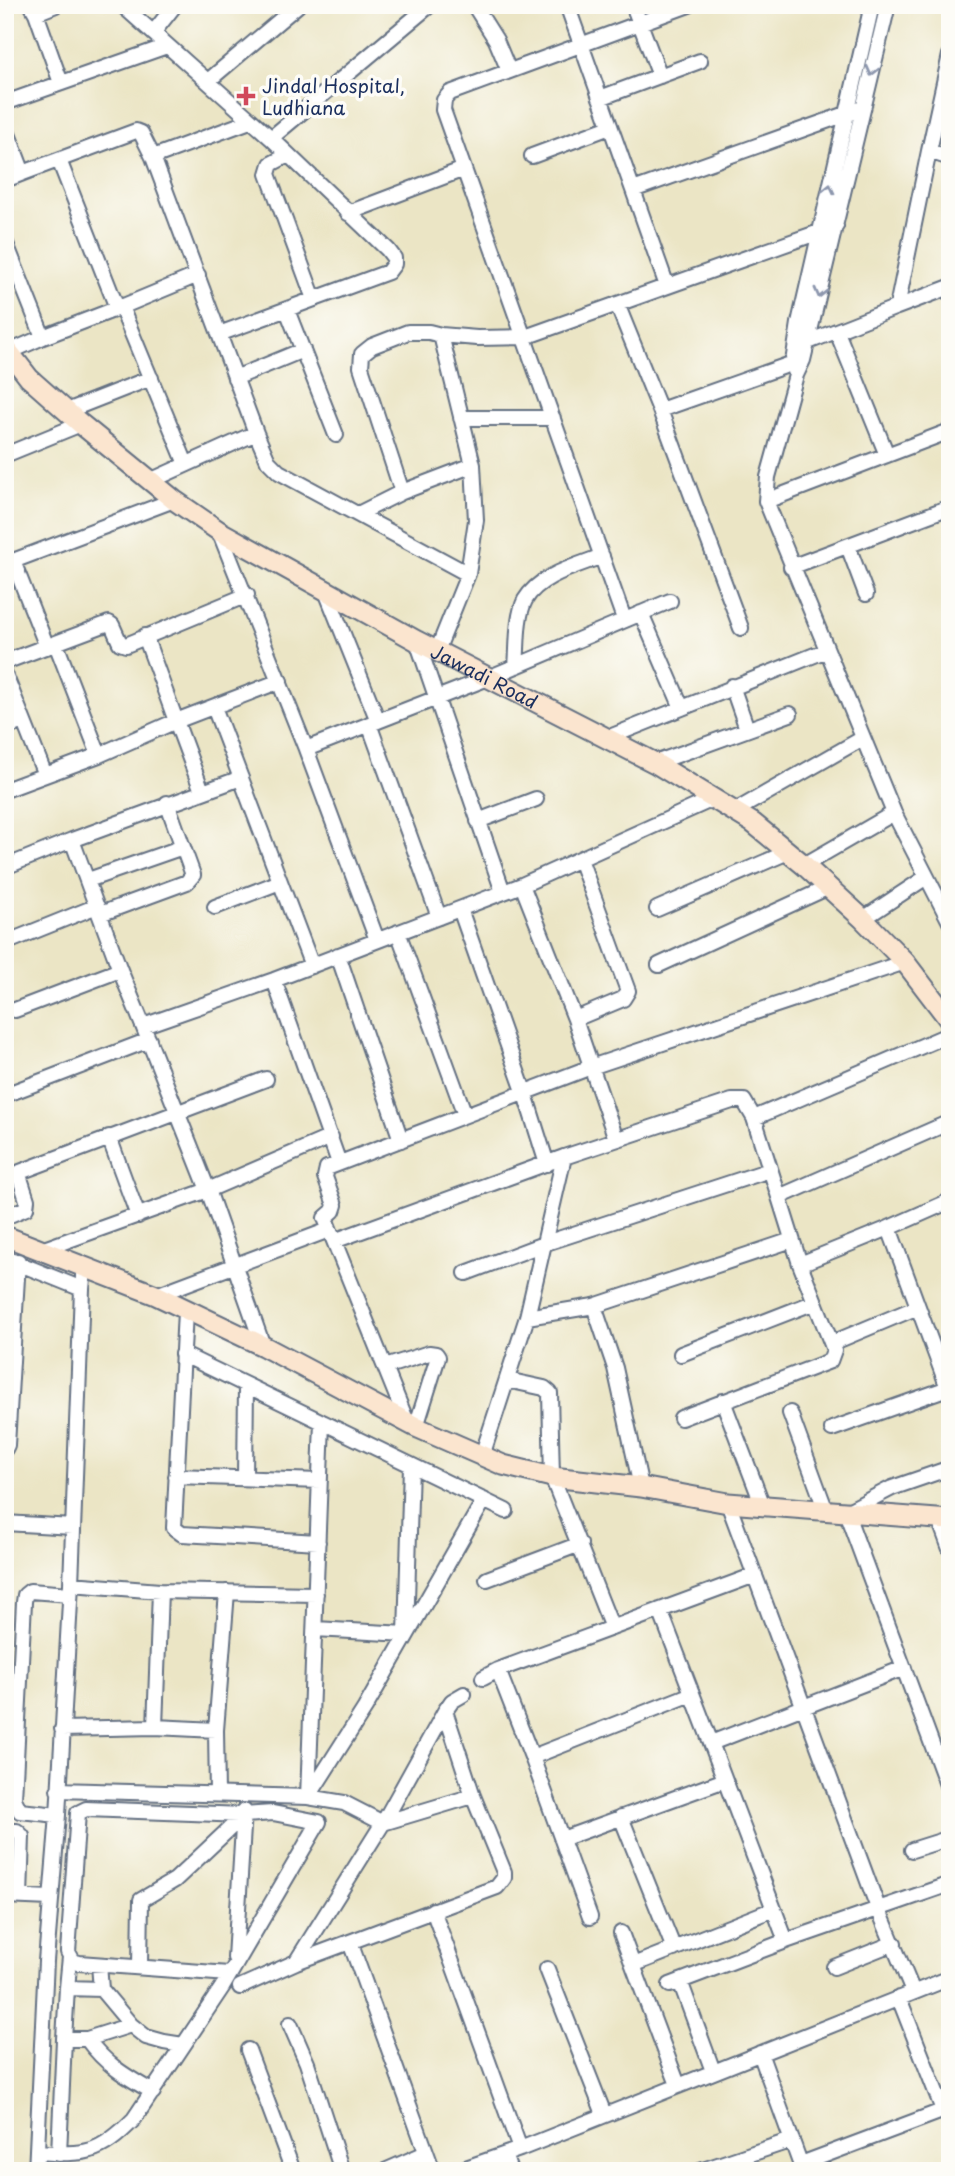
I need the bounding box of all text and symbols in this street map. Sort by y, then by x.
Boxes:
one-way arrow [866,65,880,77]
place label: Jindal Hospital, Ludhiana [262,71,405,121]
marker: Jindal Hospital, Ludhiana [236,86,256,106]
one-way arrow [821,183,835,195]
one-way arrow [813,287,828,299]
street label: Jawadi Road [426,637,543,715]

